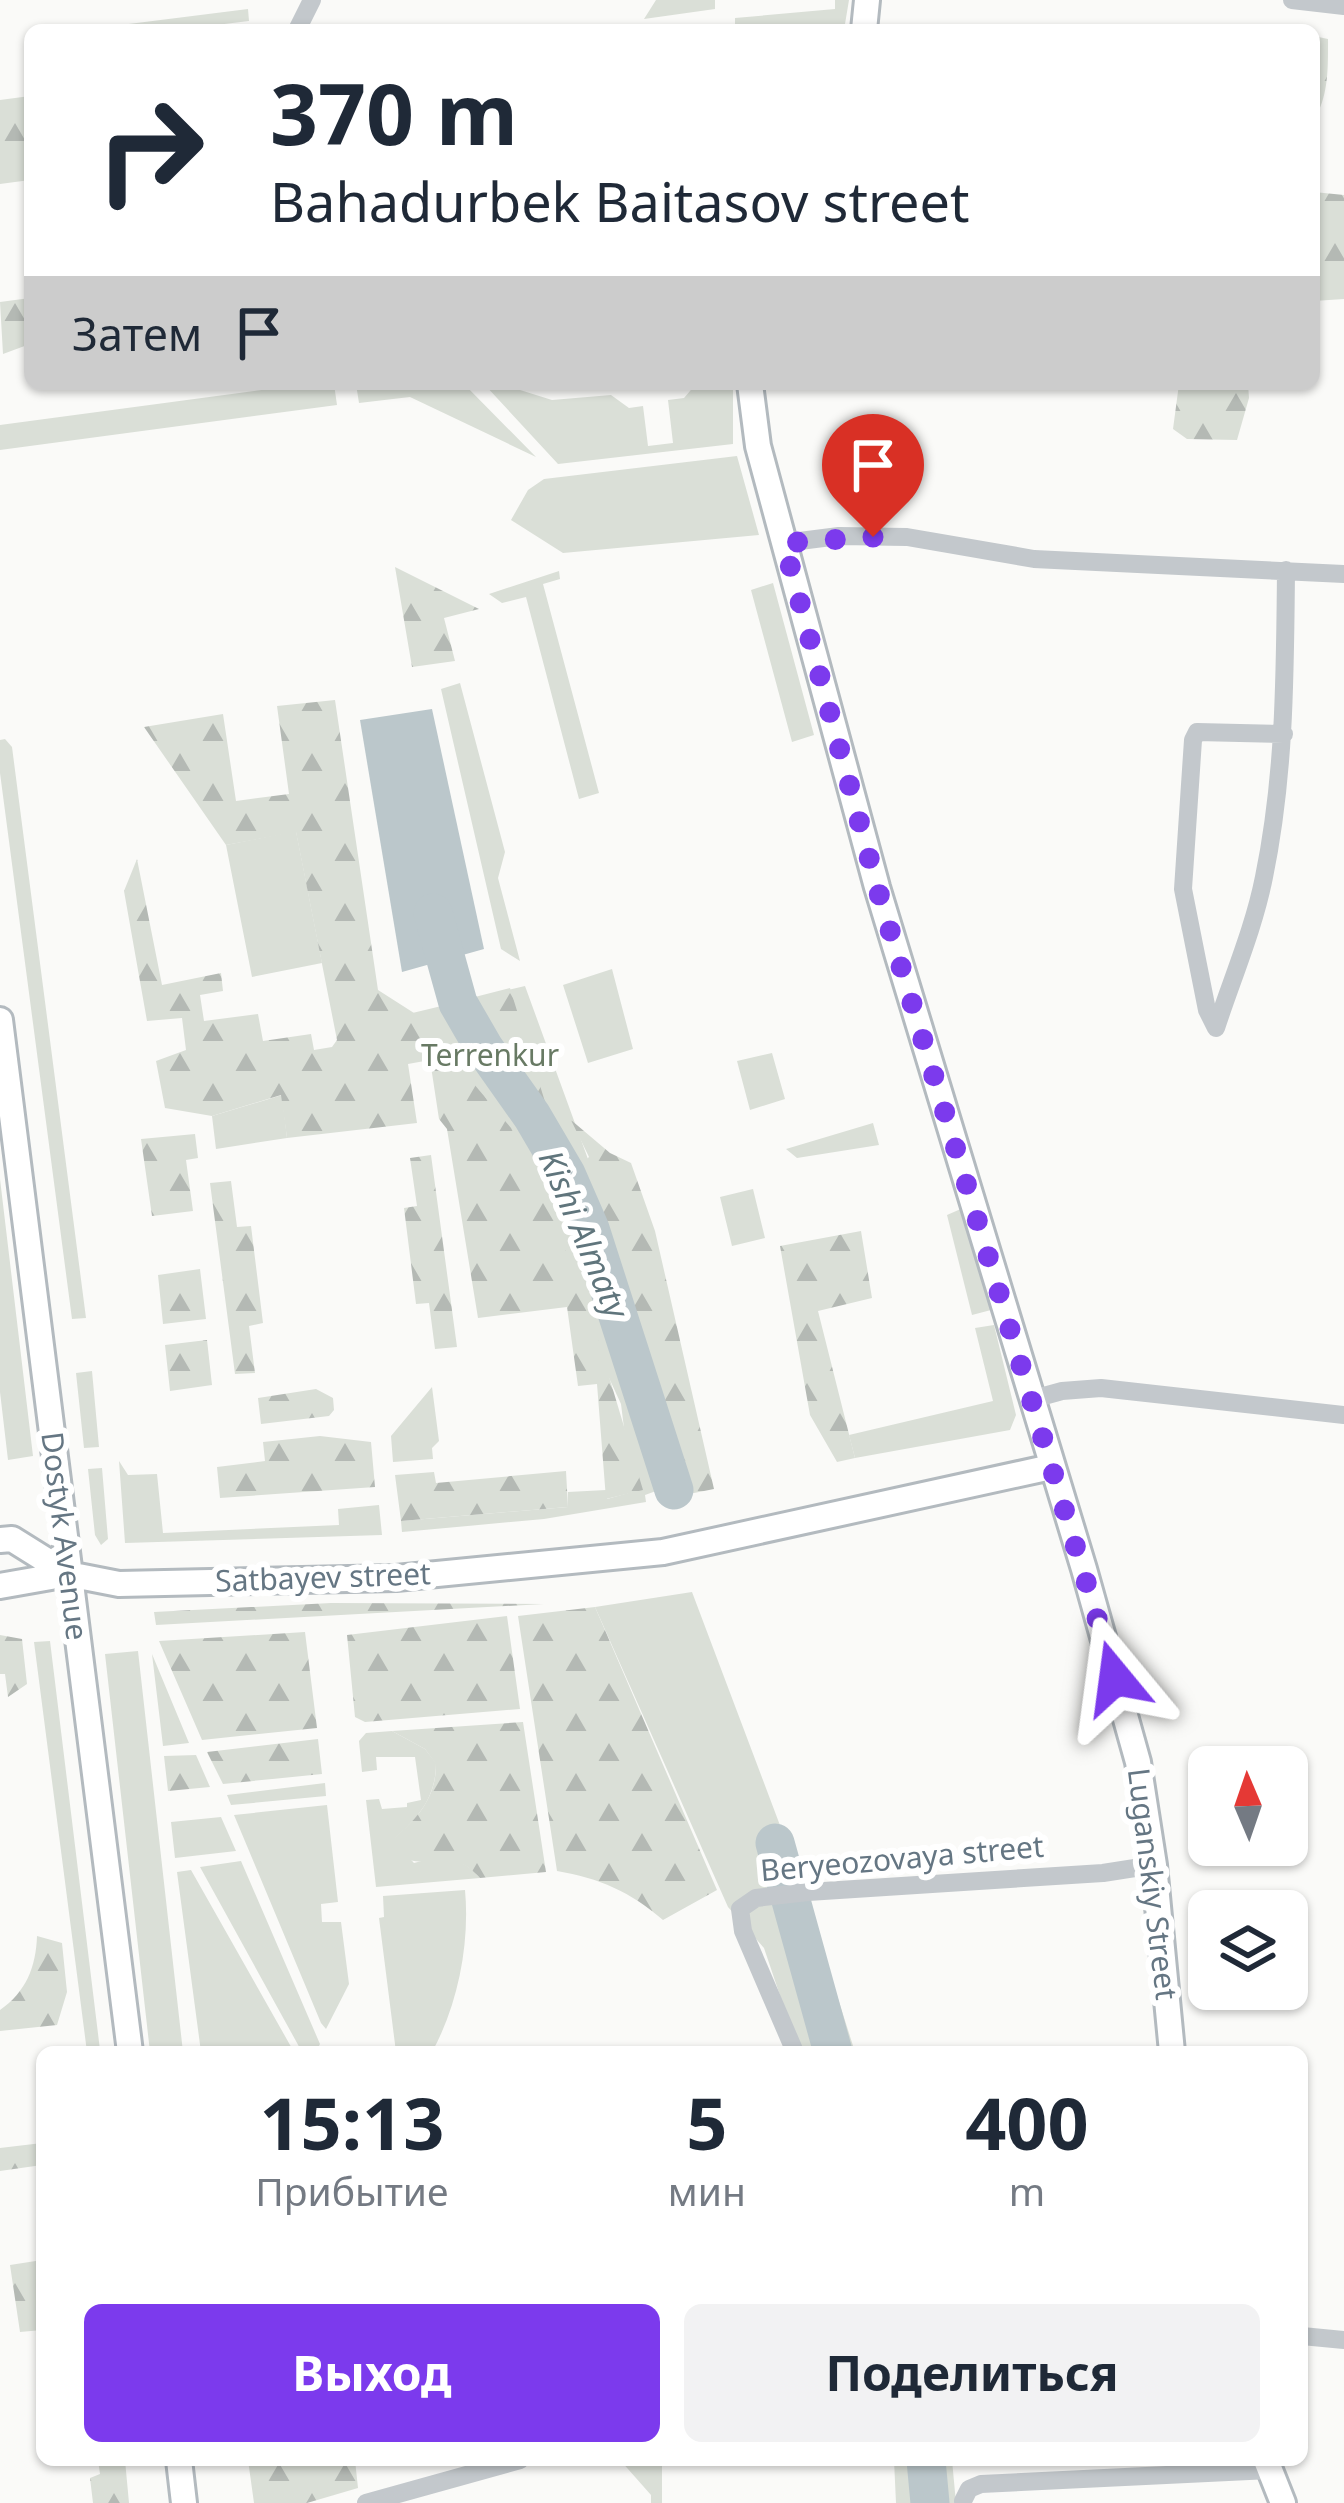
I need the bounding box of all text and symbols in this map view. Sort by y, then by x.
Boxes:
text: 370 m [270,55,518,170]
icon: right [72,72,228,228]
text: Bahadurbek Baitasov street [270,164,970,238]
icon: arrive [226,300,292,366]
text: Затем [72,303,202,364]
pin [822,414,924,537]
icon: arrive [840,432,906,498]
park label: Terrenkur [421,1034,559,1075]
water label: Kіshі Almaty [529,1143,641,1326]
street label: Dostyk Avenue [32,1429,99,1642]
street label: Satbayev street [214,1552,432,1601]
position arrow [1052,1615,1178,1741]
north arrow [1188,1746,1308,1866]
map controls [1188,1746,1308,2010]
street label: Luganskiy Street [1119,1766,1188,2002]
street label: Beryeozovaya street [759,1825,1045,1890]
button: layers [1188,1890,1308,2010]
text: 15:13 [259,2073,444,2171]
text: 5 [686,2073,727,2171]
text: 400 [965,2073,1089,2171]
text: Прибытие [255,2164,449,2217]
text: мин [668,2164,746,2217]
text: m [1009,2164,1045,2217]
button: Выход [84,2304,660,2442]
button: Поделиться [684,2304,1260,2442]

